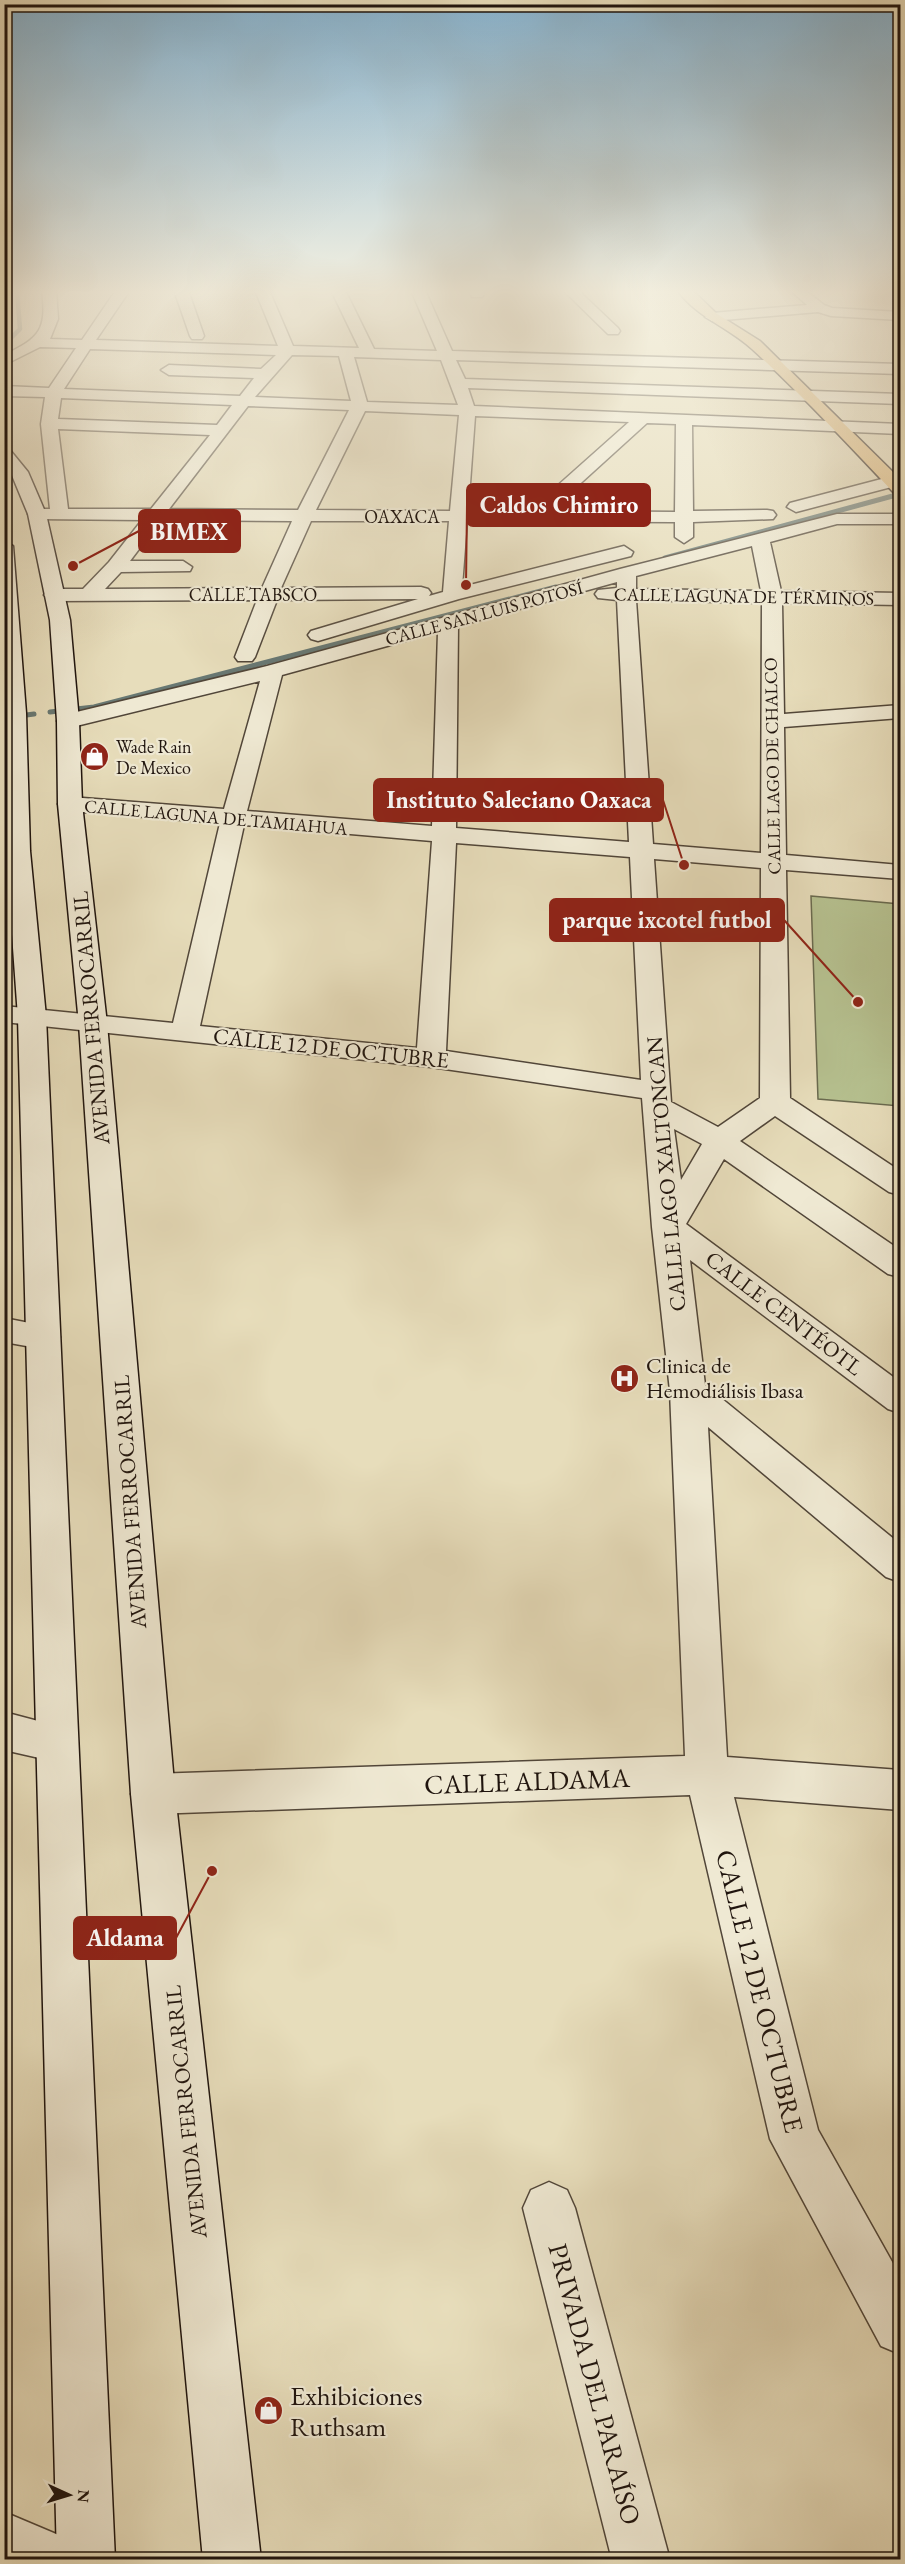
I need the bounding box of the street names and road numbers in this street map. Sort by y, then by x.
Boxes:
street label: OAXACA [364,505,440,528]
street label: CALLE SAN LUIS POTOSÍ [383,576,585,650]
street label: CALLE LAGUNA DE TÉRMINOS [614,582,874,610]
street label: CALLE TABSCO [189,583,317,606]
street label: CALLE LAGO DE CHALCO [759,657,785,875]
street label: CALLE LAGUNA DE TAMIAHUA [83,794,349,840]
street label: AVENIDA FERROCARRIL [65,890,117,1147]
street label: CALLE 12 DE OCTUBRE [212,1021,450,1075]
street label: CALLE LAGO XALTONCAN [639,1035,692,1313]
street label: CALLE CENTÉOTL [699,1244,869,1382]
street label: AVENIDA FERROCARRIL [107,1374,153,1631]
street label: CALLE ALDAMA [424,1760,631,1802]
street label: CALLE 12 DE OCTUBRE [708,1846,812,2136]
street label: AVENIDA FERROCARRIL [158,1984,214,2241]
street label: PRIVADA DEL PARAÍSO [541,2240,649,2528]

